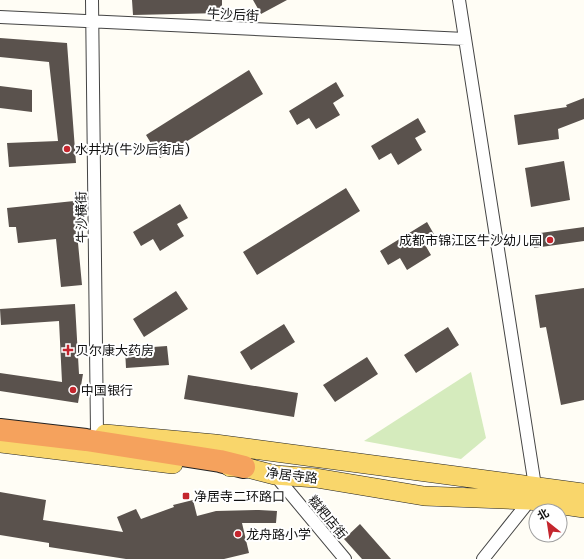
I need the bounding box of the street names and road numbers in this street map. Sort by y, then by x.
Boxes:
street label: 牛沙后街 [207,5,259,24]
street label: 牛沙横街 [73,191,90,243]
street label: 净居寺路 [265,464,319,487]
street label: 糍粑店街 [304,492,351,543]

